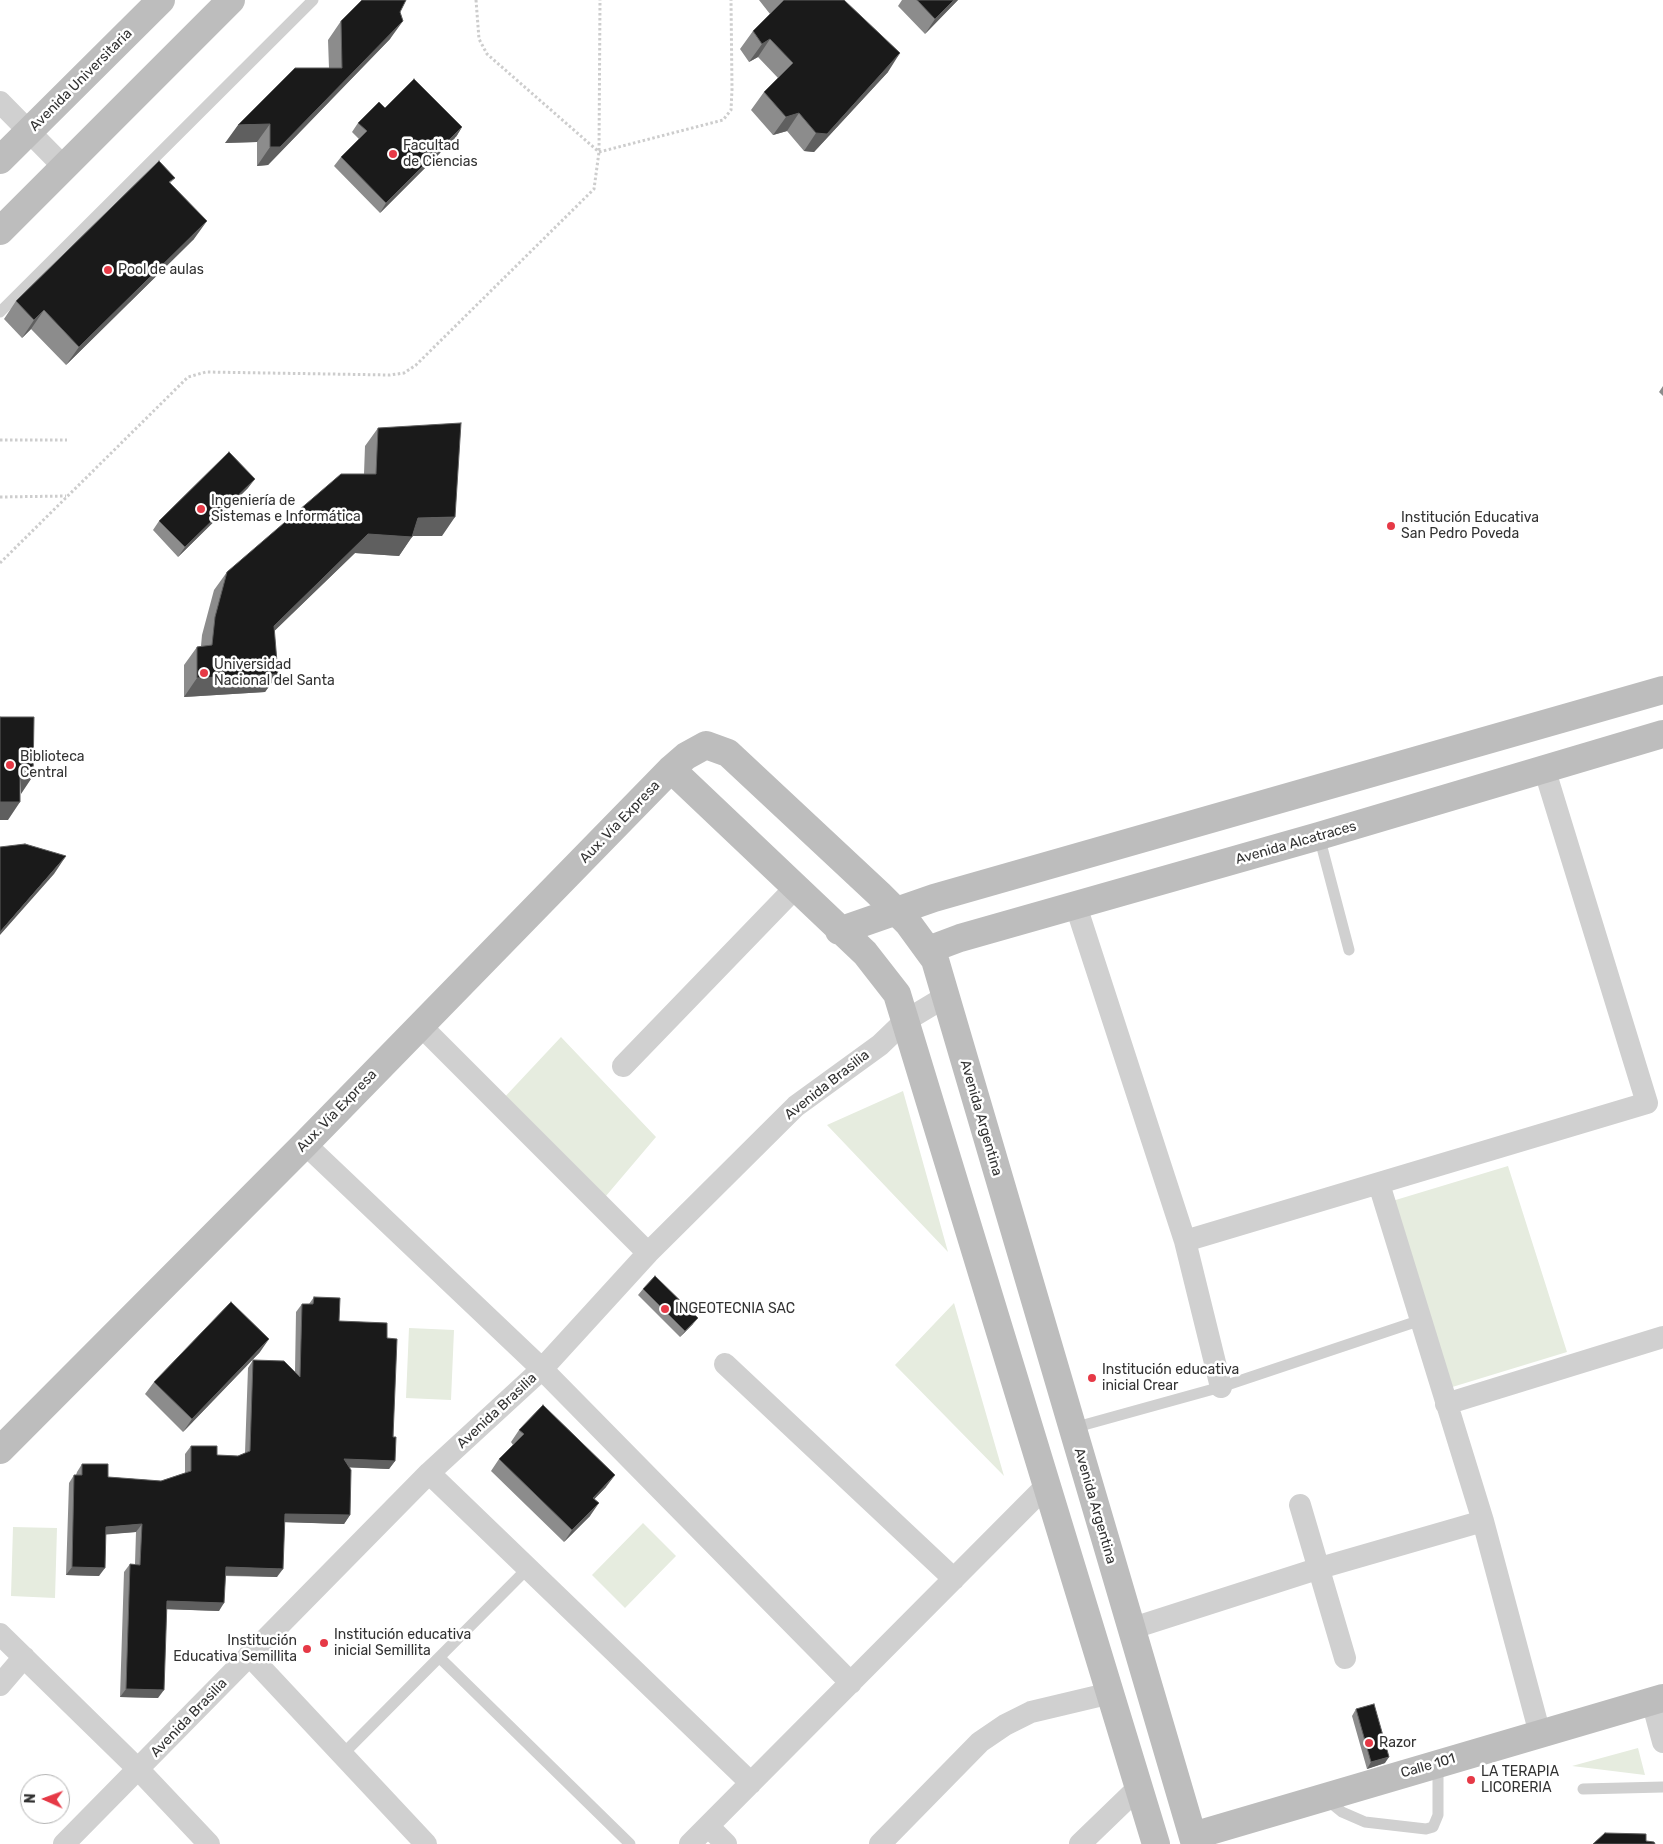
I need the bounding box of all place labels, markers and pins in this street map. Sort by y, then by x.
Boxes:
place label: Facultad de Ciencias [403,138,478,170]
marker: Facultad de Ciencias [387,148,399,160]
place label: Pool de aulas [118,262,204,278]
marker: Pool de aulas [102,264,114,276]
place label: Ingeniería de Sistemas e Informática [211,493,361,526]
marker: Ingeniería de Sistemas e Informática [195,503,207,515]
place label: Institución Educativa San Pedro Poveda [1401,510,1539,542]
marker: Institución Educativa San Pedro Poveda [1385,520,1397,532]
place label: Universidad Nacional del Santa [214,657,335,690]
marker: Universidad Nacional del Santa [198,667,210,679]
place label: Biblioteca Central [20,749,85,782]
marker: Biblioteca Central [4,759,16,771]
place label: INGEOTECNIA SAC [675,1301,795,1317]
marker: INGEOTECNIA SAC [659,1303,671,1315]
place label: Institución educativa inicial Crear [1102,1362,1239,1394]
marker: Institución educativa inicial Crear [1086,1372,1098,1384]
place label: Institución educativa inicial Semillita [334,1627,471,1660]
place label: Institución Educativa Semillita [173,1633,297,1665]
marker: Institución educativa inicial Semillita [318,1637,330,1649]
marker: Institución Educativa Semillita [301,1643,313,1655]
place label: Razor [1379,1735,1416,1751]
marker: Razor [1363,1737,1375,1749]
place label: LA TERAPIA LICORERIA [1481,1764,1559,1796]
marker: LA TERAPIA LICORERIA [1465,1774,1477,1786]

